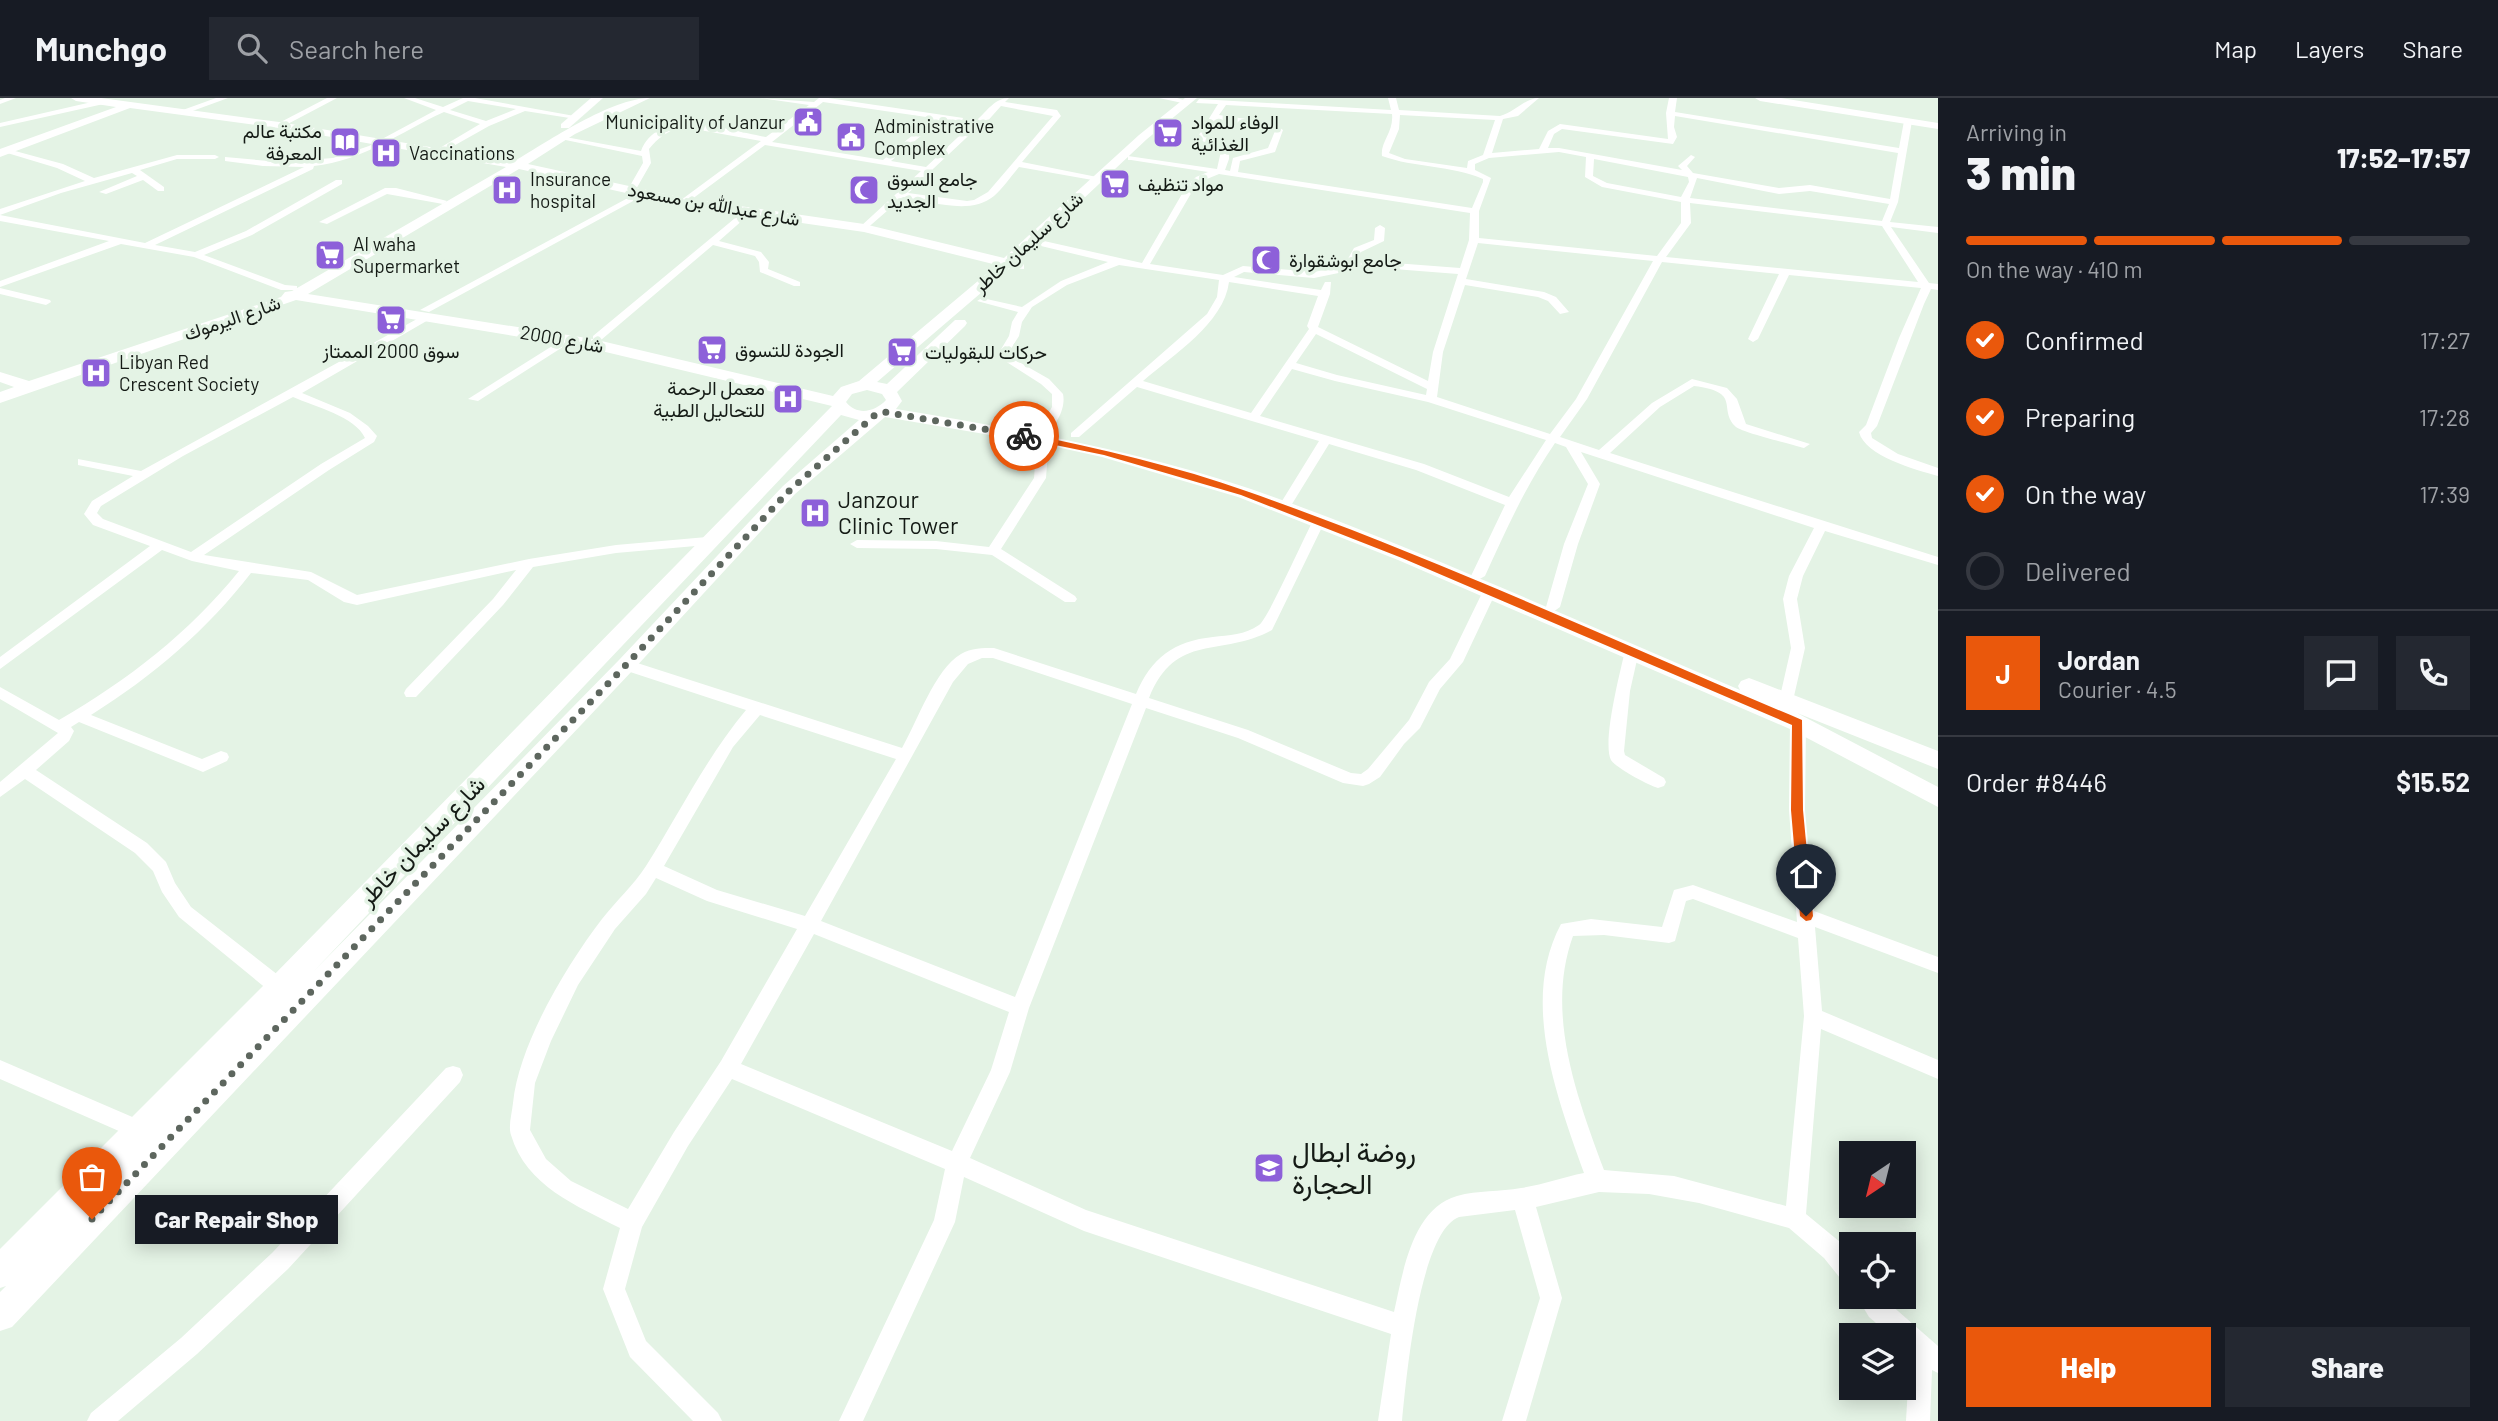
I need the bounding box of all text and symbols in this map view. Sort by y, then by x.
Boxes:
search box [209,17,699,80]
text: Munchgo [35,28,167,68]
icon: search [233,29,271,67]
text: Search here [289,33,424,64]
text: Map [2214,34,2257,63]
text: Layers [2295,34,2364,63]
text: Share [2402,34,2463,63]
public building icon: Municipality of Janzur [791,105,825,139]
place label: Municipality of Janzur [605,110,785,133]
place label: الوفاء للمواد الغذائية [1191,110,1279,156]
place label: Administrative Complex [874,114,994,159]
supermarket icon: الوفاء للمواد الغذائية [1151,116,1185,150]
text: Arriving in [1966,118,2067,146]
place label: مكتبة عالم المعرفة [243,119,322,165]
public building icon: Administrative Complex [834,120,868,154]
library icon: مكتبة عالم المعرفة [328,125,362,159]
hospital icon: Vaccinations [369,136,403,170]
place label: Vaccinations [409,141,515,164]
text: 17:52–17:57 [2337,142,2470,173]
text: 3 min [1966,144,2076,199]
place label: Insurance hospital [530,167,611,212]
place label: جامع السوق الجديد [887,167,978,213]
supermarket icon: مواد تنظيف [1098,167,1132,201]
place label: مواد تنظيف [1138,172,1224,196]
hospital icon: Insurance hospital [490,173,524,207]
mosque icon: جامع السوق الجديد [847,173,881,207]
street label: شارع عبدالله بن مسعود [626,177,802,232]
street label: شارع سليمان خاطر [967,186,1089,299]
place label: Al waha Supermarket [353,232,460,277]
supermarket icon: Al waha Supermarket [313,238,347,272]
mosque icon: جامع ابوشقوارة [1249,243,1283,277]
place label: جامع ابوشقوارة [1289,248,1402,274]
text: On the way · 410 m [1966,255,2143,283]
street label: شارع اليرموك [181,290,284,347]
supermarket icon: سوق 2000 الممتاز [374,303,408,337]
street label: شارع 2000 [518,320,606,359]
icon: check [1966,321,2004,359]
text: Confirmed [2025,324,2144,355]
text: 17:27 [2420,326,2470,354]
supermarket icon: الجودة للتسوق [695,333,729,367]
supermarket icon: حركات للبقوليات [885,335,919,369]
place label: الجودة للتسوق [735,338,844,362]
place label: سوق 2000 الممتاز [322,339,460,363]
place label: حركات للبقوليات [925,340,1047,364]
place label: Libyan Red Crescent Society [119,350,259,395]
hospital icon: Libyan Red Crescent Society [79,356,113,390]
place label: معمل الرحمة للتحاليل الطبية [653,376,765,422]
hospital icon: معمل الرحمة للتحاليل الطبية [771,382,805,416]
icon: check [1966,398,2004,436]
courier [989,401,1059,471]
text: Preparing [2025,401,2135,432]
text: 17:28 [2419,403,2470,431]
icon: bike [1005,417,1043,455]
icon: check [1966,475,2004,513]
text: On the way [2025,478,2146,509]
text: 17:39 [2419,480,2470,508]
place label: Janzour Clinic Tower [838,485,959,539]
hospital icon: Janzour Clinic Tower [798,496,832,530]
text: Delivered [2025,555,2131,586]
button: chat [2304,636,2378,710]
button: phone [2396,636,2470,710]
text: Jordan [2058,644,2140,675]
text: J [1995,658,2011,689]
text: Courier · 4.5 [2058,675,2177,703]
text: Order #8446 [1966,766,2107,797]
text: $15.52 [2396,766,2470,797]
street label: شارع سليمان خاطر [352,770,492,914]
pin [1776,844,1836,916]
icon: home [1787,855,1825,893]
place label: روضة ابطال الحجارة [1292,1134,1416,1202]
north arrow [1839,1141,1916,1218]
map controls [1839,1141,1916,1400]
pin [62,1147,122,1219]
school or university icon: روضة ابطال الحجارة [1252,1151,1286,1185]
icon: bag [73,1158,111,1196]
callout: Car Repair Shop [134,1194,337,1244]
text: Car Repair Shop [155,1205,318,1233]
button: locate [1839,1232,1916,1309]
button: layers [1839,1323,1916,1400]
button: Help [1966,1327,2211,1407]
button: Share [2225,1327,2470,1407]

